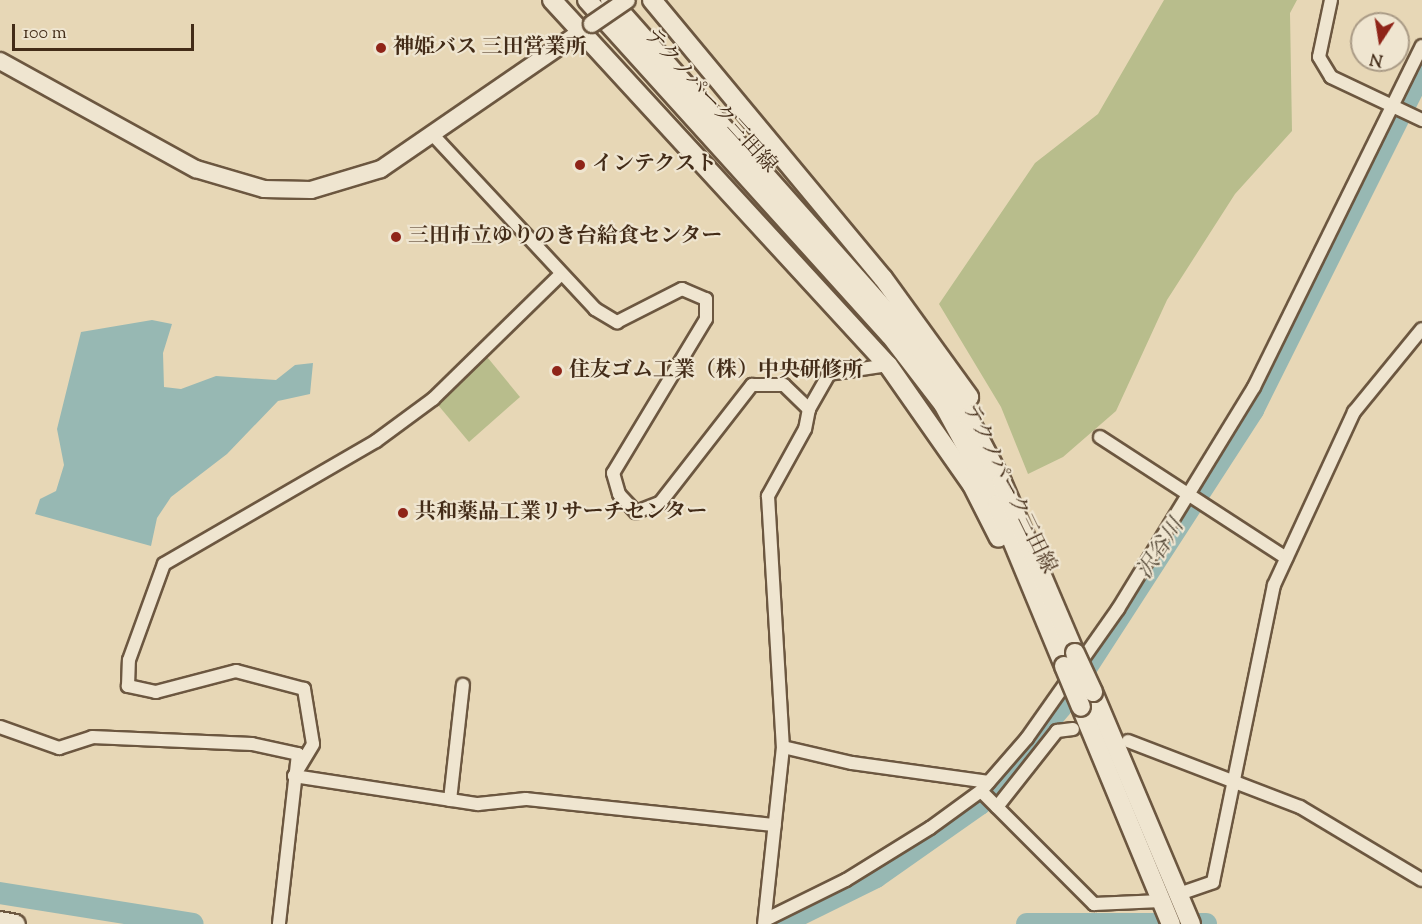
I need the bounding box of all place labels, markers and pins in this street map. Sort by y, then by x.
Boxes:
place label: 神姫バス 三田営業所 [393,35,586,61]
marker: 神姫バス 三田営業所 [374,41,388,55]
place label: インテクスト [592,152,718,178]
marker: インテクスト [573,158,587,172]
place label: 三田市立ゆりのき台給食センター [408,224,723,250]
marker: 三田市立ゆりのき台給食センター [389,230,403,244]
place label: 住友ゴム工業（株）中央研修所 [569,358,863,384]
marker: 住友ゴム工業（株）中央研修所 [550,364,564,378]
place label: 共和薬品工業リサーチセンター [415,500,709,526]
marker: 共和薬品工業リサーチセンター [396,506,410,520]

